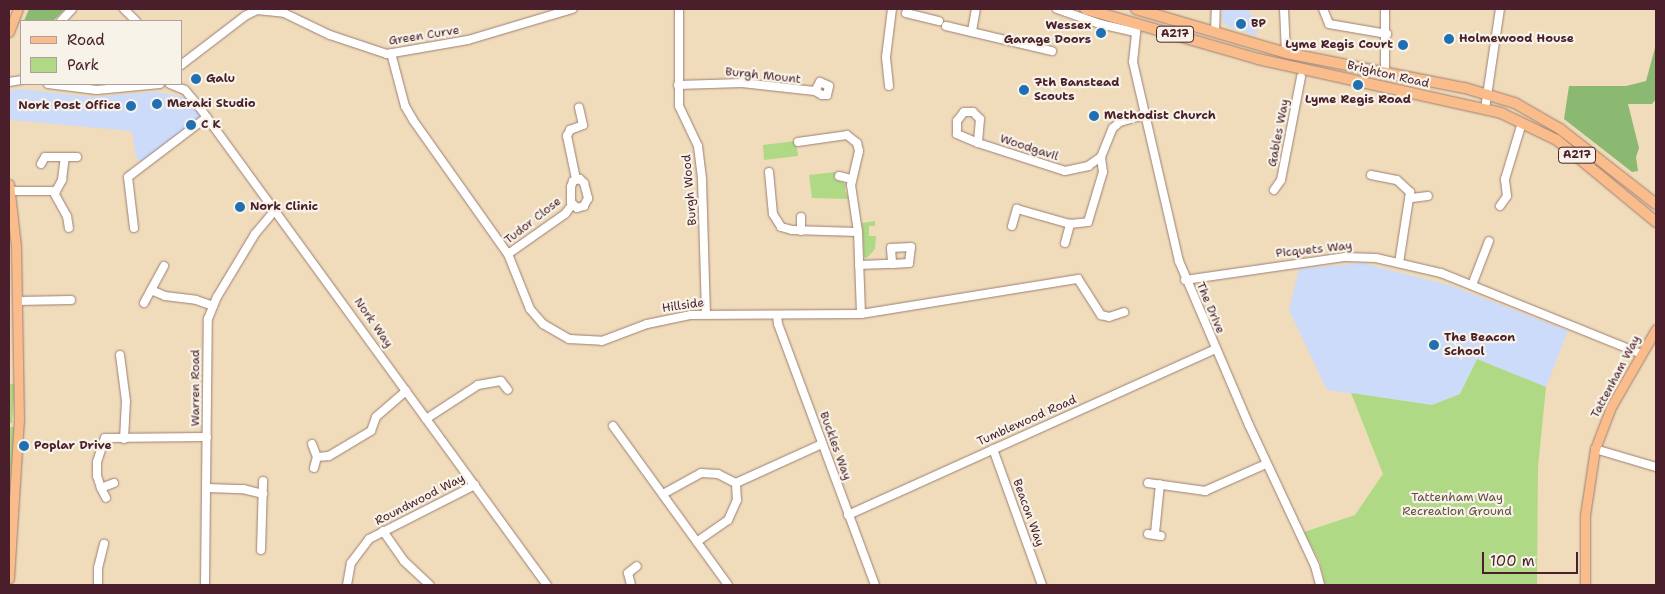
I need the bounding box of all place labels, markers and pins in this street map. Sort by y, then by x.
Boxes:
place label: BP [1251,17,1266,31]
marker: BP [1235,18,1247,30]
place label: Wessex Garage Doors [1004,19,1091,47]
marker: Wessex Garage Doors [1095,27,1107,39]
place label: Holmewood House [1459,32,1574,46]
marker: Holmewood House [1443,33,1455,45]
place label: Lyme Regis Court [1285,38,1393,52]
marker: Lyme Regis Court [1397,39,1409,51]
place label: Galu [206,72,235,86]
marker: Galu [190,73,202,85]
place label: 7th Banstead Scouts [1034,76,1120,104]
marker: Lyme Regis Road [1352,79,1364,91]
marker: 7th Banstead Scouts [1018,84,1030,96]
place label: Lyme Regis Road [1305,93,1411,107]
place label: Meraki Studio [167,97,256,111]
marker: Meraki Studio [151,98,163,110]
place label: Nork Post Office [18,99,121,113]
marker: Nork Post Office [125,100,137,112]
place label: Methodist Church [1104,109,1216,123]
marker: Methodist Church [1088,110,1100,122]
place label: C K [201,118,221,132]
marker: C K [185,119,197,131]
place label: Nork Clinic [250,200,318,214]
marker: Nork Clinic [234,201,246,213]
place label: The Beacon School [1444,331,1515,359]
marker: The Beacon School [1428,339,1440,351]
place label: Poplar Drive [34,439,112,453]
marker: Poplar Drive [18,440,30,452]

